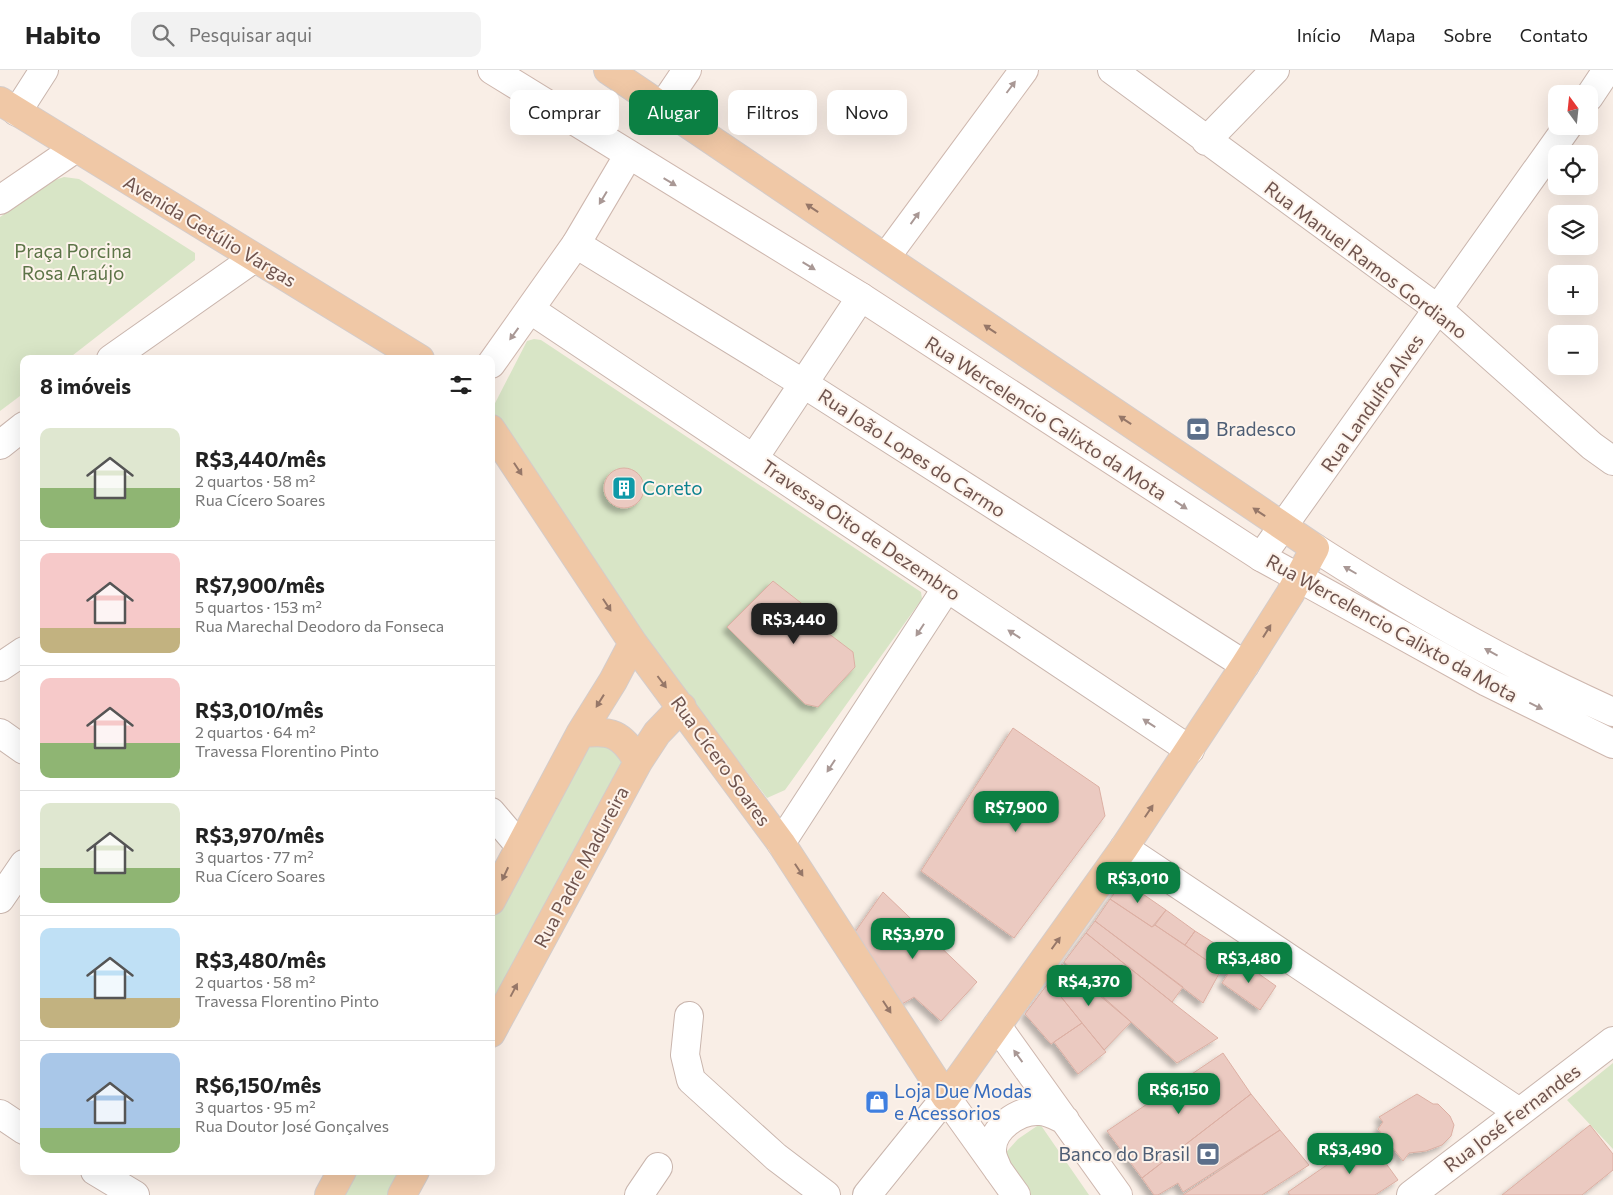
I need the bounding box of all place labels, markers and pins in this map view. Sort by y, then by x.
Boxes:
bank icon: Bradesco [1185,416,1211,442]
place label: Bradesco [1216,417,1296,440]
building icon: Coreto [611,475,637,501]
place label: Coreto [642,476,703,499]
pin: R$3,440 [748,602,840,645]
pin: R$7,900 [970,790,1062,833]
pin: R$3,010 [1092,862,1184,904]
pin: R$3,970 [867,918,959,960]
pin: R$3,480 [1203,942,1295,984]
pin: R$4,370 [1043,964,1135,1007]
pin: R$6,150 [1133,1072,1225,1115]
place label: Loja Due Modas e Acessorios [894,1079,1032,1124]
shop icon: Loja Due Modas e Acessorios [864,1089,890,1115]
pin: R$3,490 [1304,1132,1396,1175]
bank icon: Banco do Brasil [1195,1141,1221,1167]
place label: Banco do Brasil [1059,1142,1190,1165]

